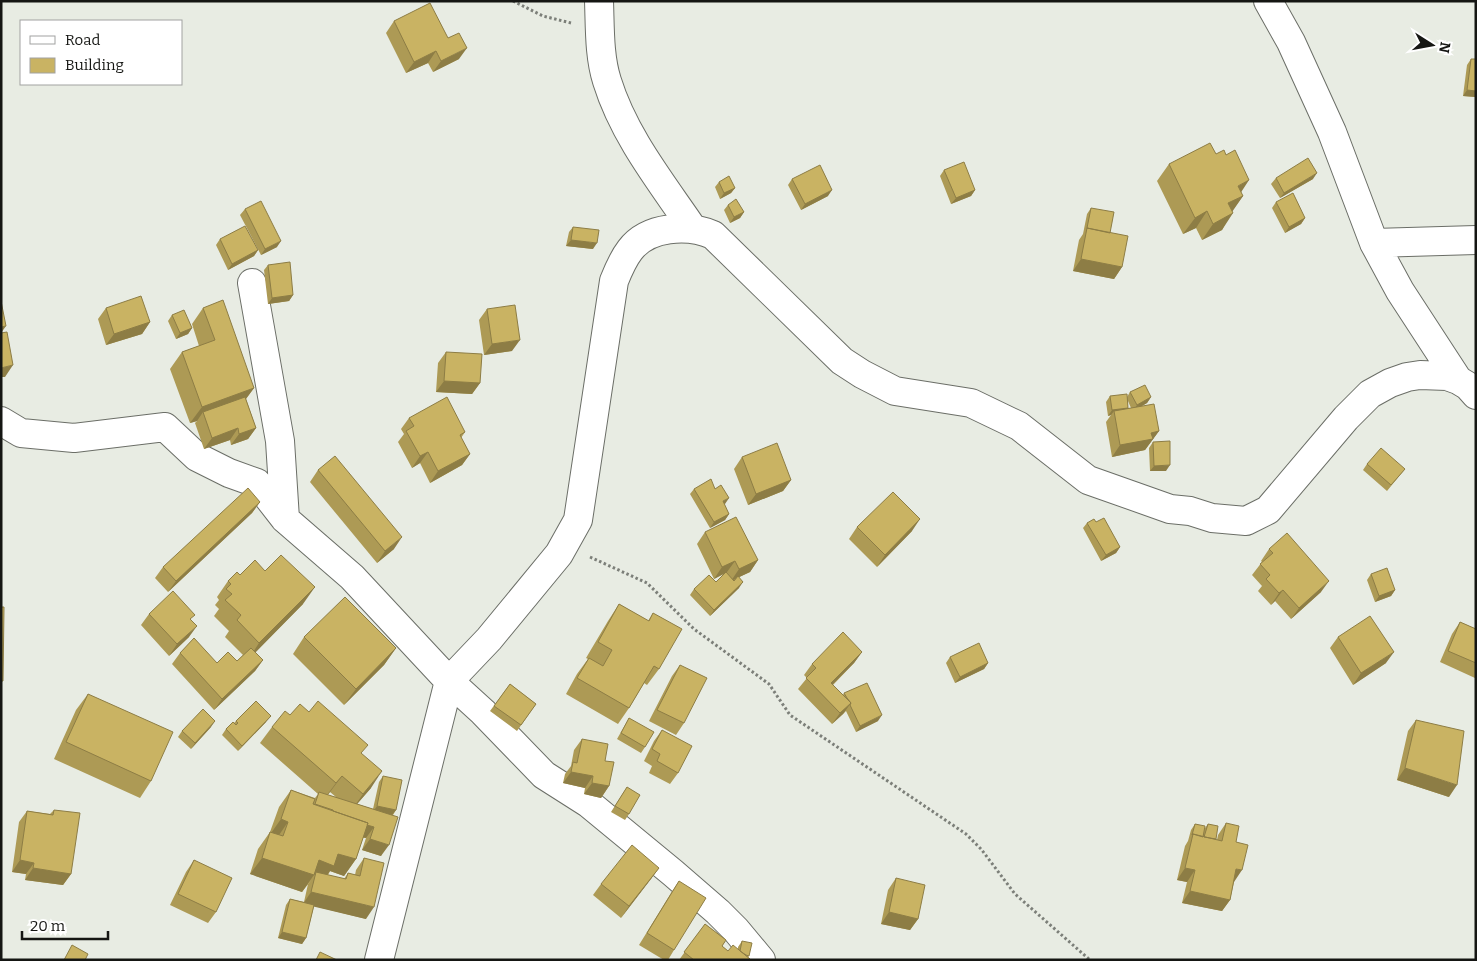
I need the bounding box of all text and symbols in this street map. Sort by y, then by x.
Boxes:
legend [20,20,182,85]
north arrow [1407,20,1457,70]
text: Road [65,31,100,49]
text: N [1435,40,1454,54]
text: Building [65,56,124,74]
scale bar [22,908,109,940]
text: 20 m [30,917,66,935]

